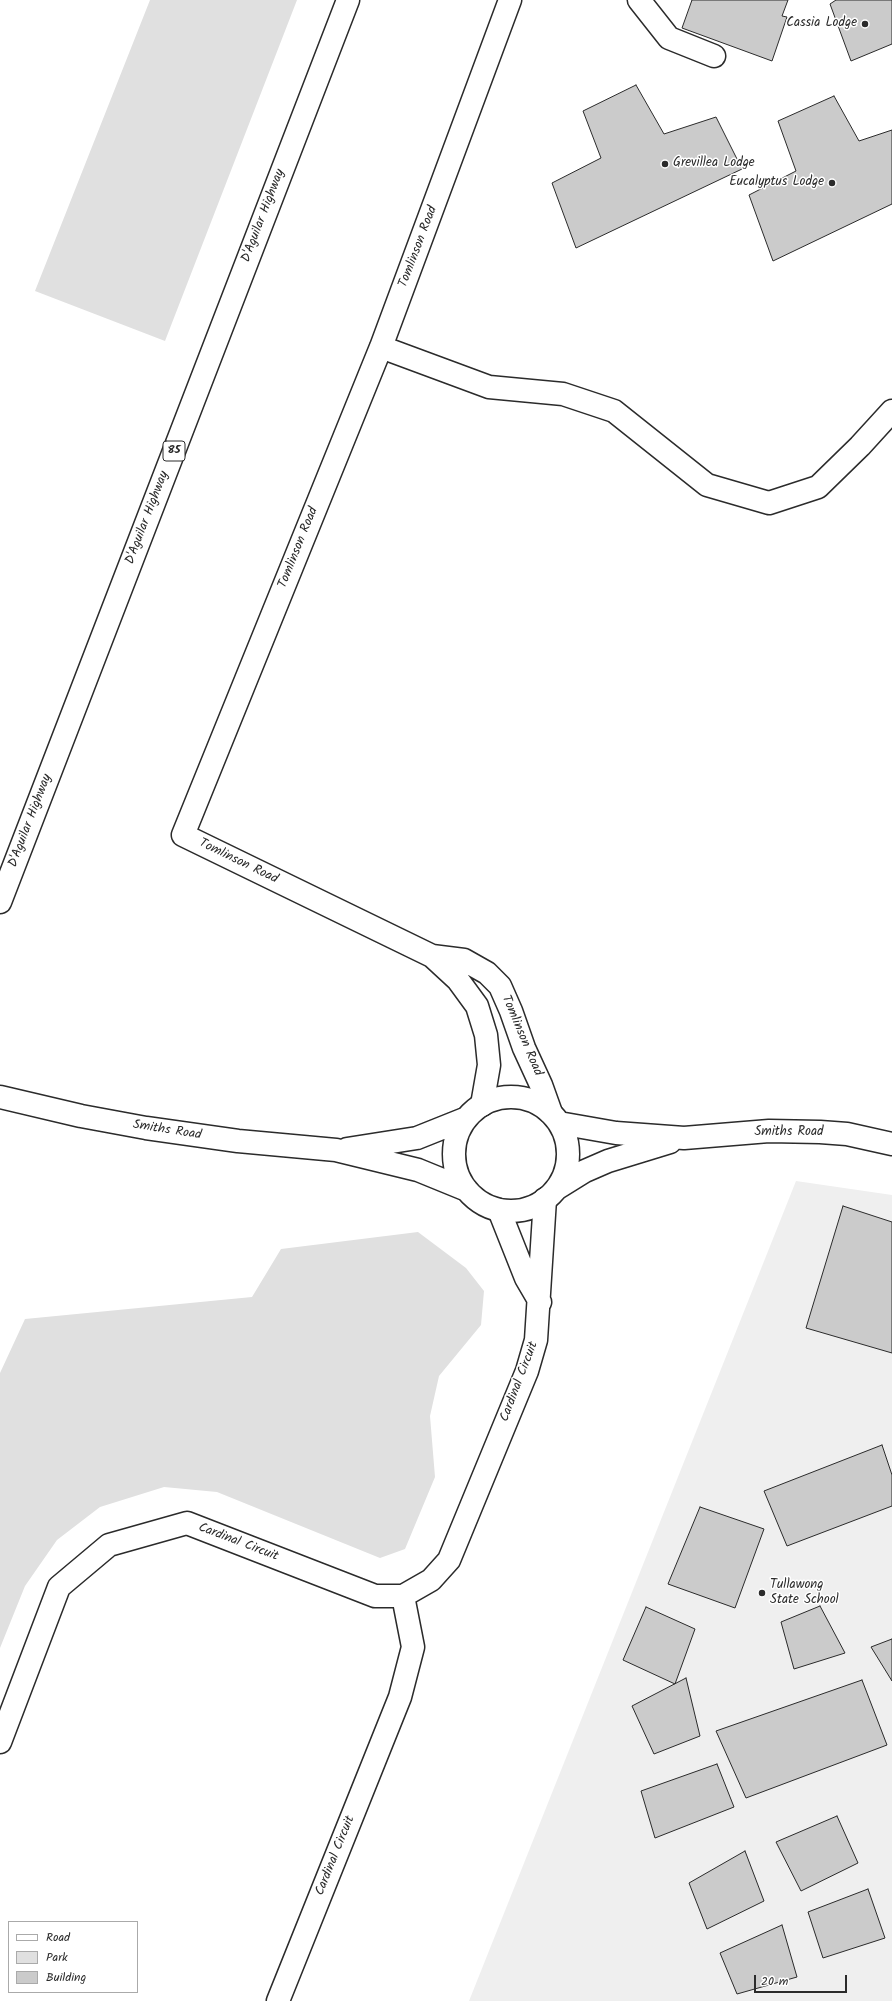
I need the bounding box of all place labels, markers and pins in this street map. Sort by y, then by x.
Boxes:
place label: Cassia Lodge [786,16,857,32]
marker: Cassia Lodge [860,19,870,29]
place label: Grevillea Lodge [673,156,755,172]
marker: Grevillea Lodge [660,159,670,169]
place label: Eucalyptus Lodge [729,175,824,191]
marker: Eucalyptus Lodge [827,178,837,188]
place label: Tullawong State School [770,1578,839,1609]
marker: Tullawong State School [757,1588,767,1598]

